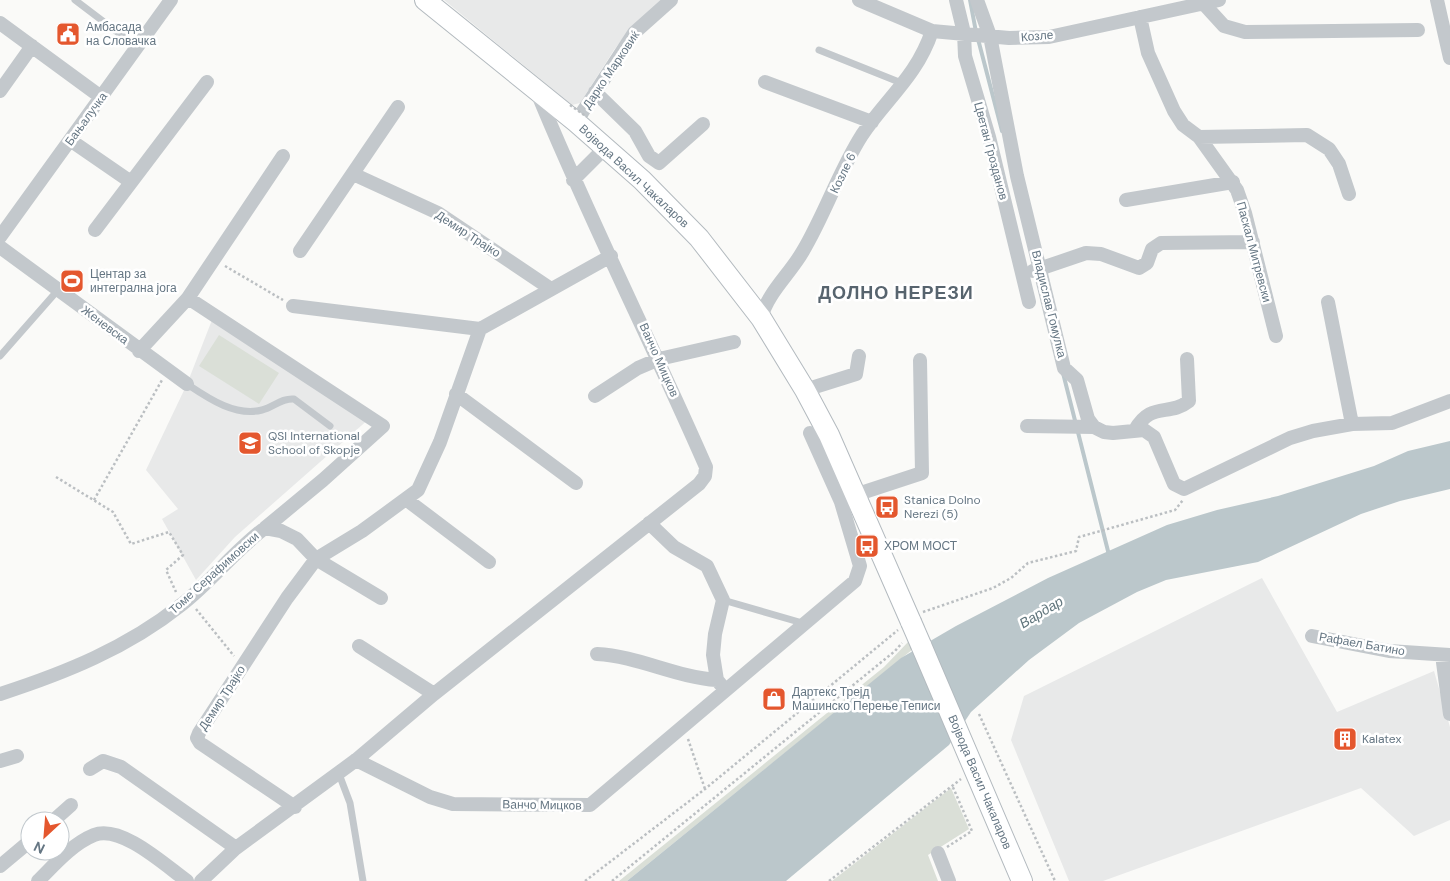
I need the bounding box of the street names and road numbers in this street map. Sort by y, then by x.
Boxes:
street label: Дарко Марковиќ [579,27,643,112]
street label: Козле [1020,27,1054,45]
street label: Бањалучка [61,89,111,149]
street label: Цветан Грозданов [970,100,1012,202]
street label: Војвода Васил Чакаларов [576,121,692,231]
street label: Козле 6 [826,150,860,196]
street label: Паскал Митревски [1233,200,1275,304]
street label: Демир Трајко [432,207,504,261]
street label: Владислав Гомулка [1028,249,1070,360]
street label: Женевска [78,302,132,348]
street label: Ванчо Мицков [636,320,682,400]
street label: Томе Серафимовски [166,528,262,618]
street label: Рафаел Батино [1318,629,1407,659]
street label: Демир Трајко [195,662,249,734]
street label: Војвода Васил Чакаларов [944,712,1016,852]
street label: Ванчо Мицков [502,796,582,814]

